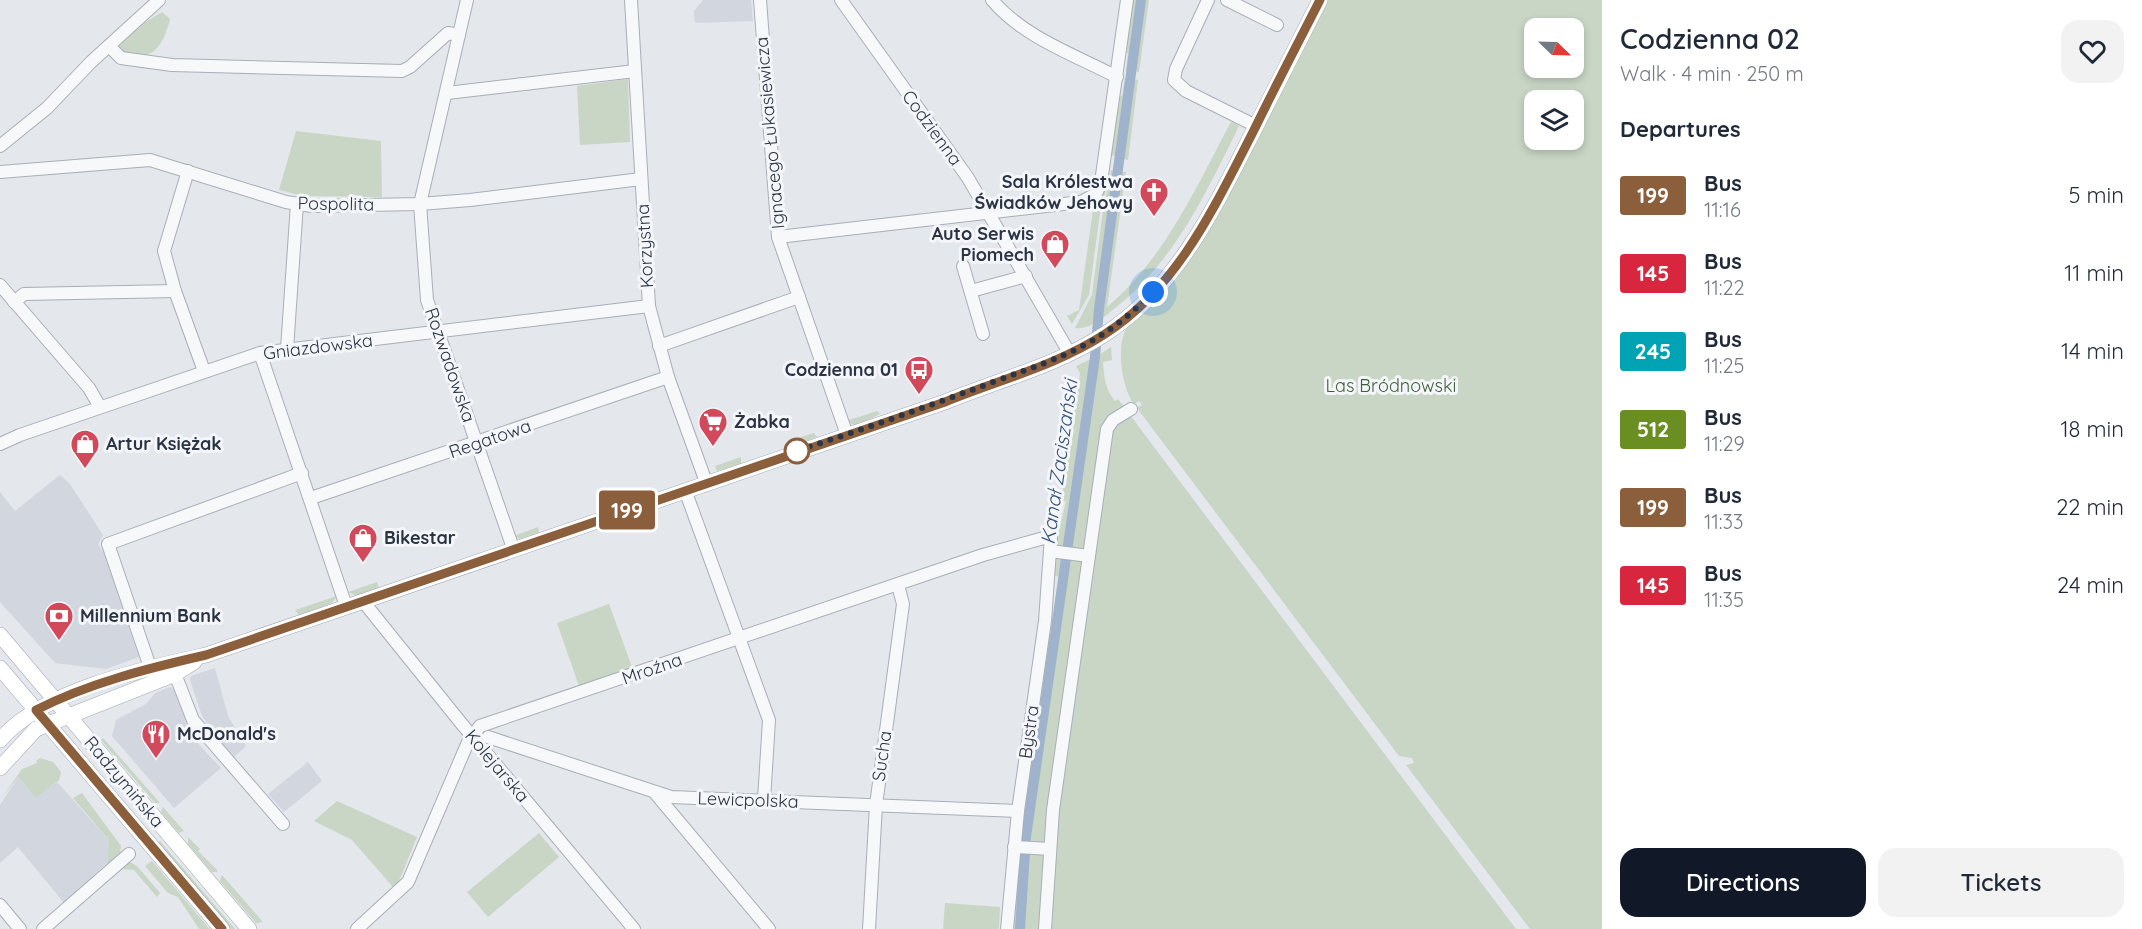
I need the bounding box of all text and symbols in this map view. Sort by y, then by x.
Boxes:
north arrow [1524,18,1584,78]
map controls [1524,18,1584,150]
button: heart [2061,20,2124,83]
text: Codzienna 02 [1620,21,1800,56]
street label: Ignacego Łukasiewicza [750,36,789,230]
text: Walk · 4 min · 250 m [1620,61,1804,86]
street label: Codzienna [897,85,968,170]
button: layers [1524,90,1584,150]
text: Departures [1620,115,1741,143]
text: Bus [1704,169,1742,197]
place label: Sala Królestwa Świadków Jehowy [975,170,1133,214]
church icon: Sala Królestwa Świadków Jehowy [1138,176,1170,218]
text: 5 min [2069,181,2124,209]
text: 199 [1637,182,1669,208]
street label: Pospolita [297,191,375,216]
text: 11:16 [1704,197,1741,222]
street label: Korzystna [631,203,658,289]
place label: Auto Serwis Piomech [932,222,1034,266]
shop icon: Auto Serwis Piomech [1039,228,1071,270]
text: Bus [1704,247,1742,275]
text: 11 min [2064,259,2124,287]
text: 145 [1637,260,1669,286]
text: 11:22 [1704,275,1745,300]
your location [1138,277,1168,307]
street label: Rozwadowska [420,304,481,425]
text: Bus [1704,325,1742,353]
street label: Gniazdowska [262,328,374,365]
text: 14 min [2061,337,2124,365]
text: 245 [1635,338,1671,364]
text: 11:25 [1704,353,1745,378]
bus stop icon: Codzienna 01 [903,354,935,396]
place label: Codzienna 01 [785,358,898,381]
park label: Las Bródnowski [1326,374,1456,397]
water label: Kanał Zaciszański [1035,375,1083,546]
text: Bus [1704,403,1742,431]
supermarket icon: Żabka [697,406,729,448]
place label: Żabka [734,410,790,433]
street label: Regatowa [446,414,534,463]
text: 18 min [2060,415,2124,443]
text: 512 [1637,416,1669,442]
shop icon: Artur Księżak [69,428,101,470]
text: 11:29 [1704,431,1745,456]
place label: Artur Księżak [106,432,222,455]
unlabelled marker [784,438,810,464]
text: Bus [1704,481,1742,509]
line badge: 199 [592,490,662,530]
text: 22 min [2056,493,2124,521]
text: 199 [1637,494,1669,520]
text: 199 [611,497,643,523]
text: 11:33 [1704,509,1744,534]
shop icon: Bikestar [347,522,379,564]
place label: Bikestar [384,526,456,549]
text: Bus [1704,559,1742,587]
text: 24 min [2057,571,2124,599]
text: 145 [1637,572,1669,598]
text: 11:35 [1704,587,1744,612]
bank icon: Millennium Bank [43,600,75,642]
place label: Millennium Bank [80,604,221,627]
street label: Mroźna [619,648,685,690]
street label: Bystra [1013,704,1044,760]
restaurant icon: McDonald's [140,718,172,760]
place label: McDonald's [177,722,276,745]
street label: Kolejarska [460,724,535,807]
street label: Sucha [867,729,896,783]
street label: Radzymińska [79,731,169,832]
street label: Lewicpolska [697,786,799,813]
button: Directions [1620,848,1866,917]
button: Tickets [1878,848,2124,917]

